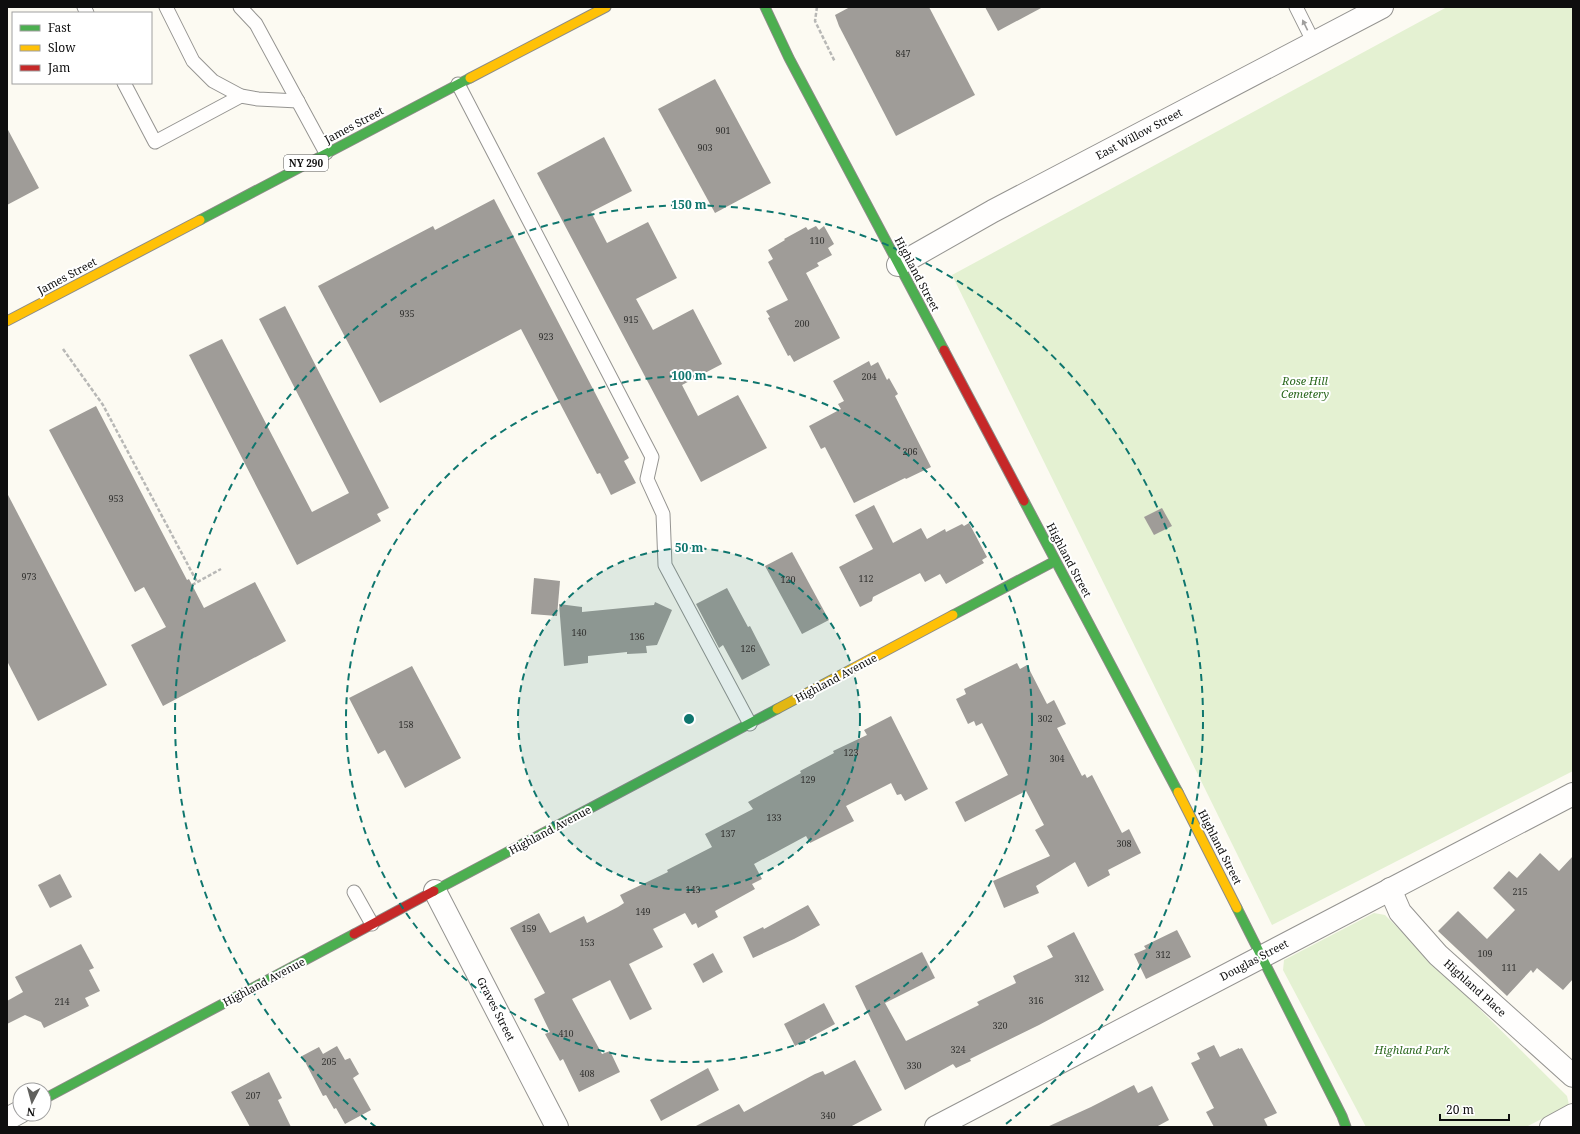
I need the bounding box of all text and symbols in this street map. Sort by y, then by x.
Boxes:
legend [12,12,152,84]
text: Fast [48,19,71,36]
one-way arrow [1302,19,1308,31]
text: Slow [48,39,76,56]
house number: 847 [895,47,911,60]
text: Jam [47,59,70,76]
street label: James Street [321,103,386,147]
street label: East Willow Street [1093,104,1185,163]
house number: 901 [715,124,731,137]
house number: 903 [697,141,713,154]
road number: NY 290 [284,155,328,171]
text: 150 m [671,196,707,213]
house number: 110 [809,234,825,247]
street label: Highland Street [892,234,943,314]
street label: James Street [34,254,99,298]
house number: 935 [399,307,415,320]
house number: 915 [623,313,639,326]
house number: 200 [794,317,810,330]
house number: 923 [538,330,554,343]
text: 100 m [671,367,707,384]
house number: 204 [861,370,877,383]
park label: Rose Hill Cemetery [1281,373,1329,401]
house number: 206 [902,445,918,458]
house number: 953 [108,492,124,505]
street label: Highland Street [1044,520,1095,600]
text: 50 m [675,539,703,556]
house number: 973 [21,570,37,583]
house number: 112 [858,572,874,585]
house number: 120 [780,573,796,586]
house number: 140 [571,626,587,639]
house number: 136 [629,630,645,643]
house number: 126 [740,642,756,655]
street label: Highland Avenue [792,650,879,705]
centre of rings [682,712,696,726]
house number: 302 [1037,712,1053,725]
house number: 158 [398,718,414,731]
house number: 123 [843,746,859,759]
house number: 304 [1049,752,1065,765]
house number: 129 [800,773,816,786]
street label: Highland Avenue [506,802,593,857]
street label: Highland Street [1195,807,1246,887]
house number: 133 [766,811,782,824]
house number: 137 [720,827,736,840]
house number: 308 [1116,837,1132,850]
house number: 143 [685,883,701,896]
house number: 215 [1512,885,1528,898]
house number: 149 [635,905,651,918]
house number: 159 [521,922,537,935]
street label: Douglas Street [1217,935,1291,984]
house number: 153 [579,936,595,949]
house number: 109 [1477,947,1493,960]
house number: 312 [1155,948,1171,961]
street label: Highland Avenue [220,954,307,1009]
street label: Highland Place [1441,956,1510,1020]
house number: 111 [1501,961,1517,974]
house number: 312 [1074,972,1090,985]
street label: Graves Street [474,974,519,1043]
house number: 316 [1028,994,1044,1007]
house number: 214 [54,995,70,1008]
house number: 320 [992,1019,1008,1032]
house number: 410 [558,1027,574,1040]
park label: Highland Park [1374,1042,1450,1057]
house number: 324 [950,1043,966,1056]
house number: 205 [321,1055,337,1068]
house number: 330 [906,1059,922,1072]
house number: 408 [579,1067,595,1080]
north arrow [12,1082,52,1122]
house number: 207 [245,1089,261,1102]
scale bar [1440,1096,1509,1122]
text: 20 m [1446,1101,1474,1118]
text: N [25,1104,36,1120]
house number: 340 [820,1109,836,1122]

